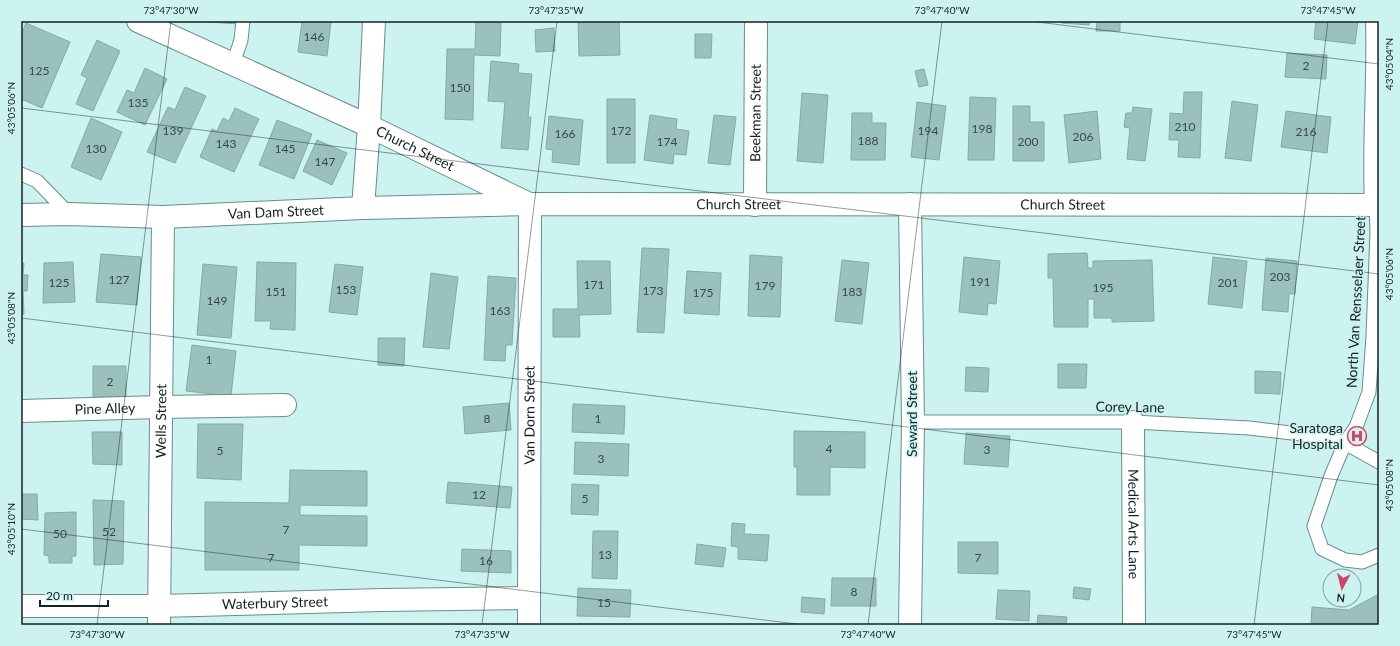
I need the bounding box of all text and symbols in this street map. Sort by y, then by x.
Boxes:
text: 73°47'30"W [143,4,199,16]
text: 73°47'35"W [528,4,584,16]
text: 73°47'40"W [914,4,970,16]
text: 73°47'45"W [1300,4,1356,16]
house number: 146 [304,29,324,44]
text: 43°05'04"N [1383,38,1395,90]
house number: 2 [1303,58,1310,73]
house number: 125 [29,63,49,78]
street label: Beekman Street [746,64,764,162]
house number: 150 [450,80,470,95]
text: 43°05'06"N [5,82,17,134]
house number: 135 [128,95,148,110]
house number: 210 [1175,119,1195,134]
house number: 198 [972,121,992,136]
street label: Church Street [373,122,457,174]
house number: 139 [163,123,183,138]
house number: 172 [611,123,631,138]
house number: 194 [918,123,938,138]
house number: 216 [1296,124,1316,139]
house number: 166 [555,126,575,141]
house number: 206 [1073,129,1093,144]
house number: 188 [858,133,878,148]
house number: 174 [657,134,677,149]
house number: 200 [1018,134,1038,149]
house number: 143 [216,136,236,151]
house number: 130 [86,141,106,156]
house number: 145 [275,141,295,156]
house number: 147 [315,154,335,169]
street label: Church Street [696,195,781,212]
street label: Church Street [1020,196,1105,213]
street label: Van Dam Street [227,201,324,222]
street label: North Van Rensselaer Street [1343,216,1368,388]
text: 43°05'06"N [1383,248,1395,300]
house number: 203 [1270,269,1290,284]
house number: 127 [109,272,129,287]
house number: 191 [970,274,990,289]
house number: 125 [49,275,69,290]
house number: 201 [1218,275,1238,290]
house number: 171 [584,277,604,292]
house number: 179 [755,278,775,293]
house number: 195 [1093,280,1113,295]
house number: 153 [336,282,356,297]
house number: 173 [643,283,663,298]
house number: 151 [266,284,286,299]
house number: 183 [842,284,862,299]
house number: 175 [693,285,713,300]
text: 43°05'08"N [5,292,17,344]
house number: 149 [207,293,227,308]
house number: 163 [490,303,510,318]
house number: 1 [206,352,213,367]
street label: Van Dorn Street [520,366,538,464]
street label: Seward Street [903,371,920,457]
house number: 2 [107,374,114,389]
street label: Wells Street [152,384,169,458]
street label: Corey Lane [1095,397,1165,416]
street label: Pine Alley [74,399,136,417]
house number: 8 [484,411,491,426]
house number: 1 [595,411,602,426]
place label: Saratoga Hospital [1290,419,1343,452]
hospital icon: Saratoga Hospital [1346,425,1368,447]
house number: 4 [826,441,833,456]
house number: 3 [984,442,991,457]
house number: 5 [217,443,224,458]
house number: 3 [598,451,605,466]
text: 43°05'08"N [1383,459,1395,511]
street label: Medical Arts Lane [1125,469,1143,579]
house number: 12 [472,487,486,502]
house number: 5 [582,491,589,506]
text: 43°05'10"N [5,503,17,555]
house number: 7 [283,522,290,537]
house number: 52 [102,524,116,539]
house number: 50 [53,526,67,541]
house number: 13 [598,547,612,562]
house number: 7 [268,550,275,565]
house number: 7 [975,550,982,565]
house number: 16 [479,553,493,568]
north arrow [1322,568,1362,608]
scale bar [40,582,108,608]
house number: 8 [851,584,858,599]
text: 20 m [46,588,73,603]
text: N [1336,591,1346,605]
street label: Waterbury Street [222,592,328,612]
house number: 15 [597,595,611,610]
text: 73°47'30"W [69,628,125,640]
text: 73°47'35"W [454,628,510,640]
text: 73°47'40"W [840,628,896,640]
text: 73°47'45"W [1226,628,1282,640]

